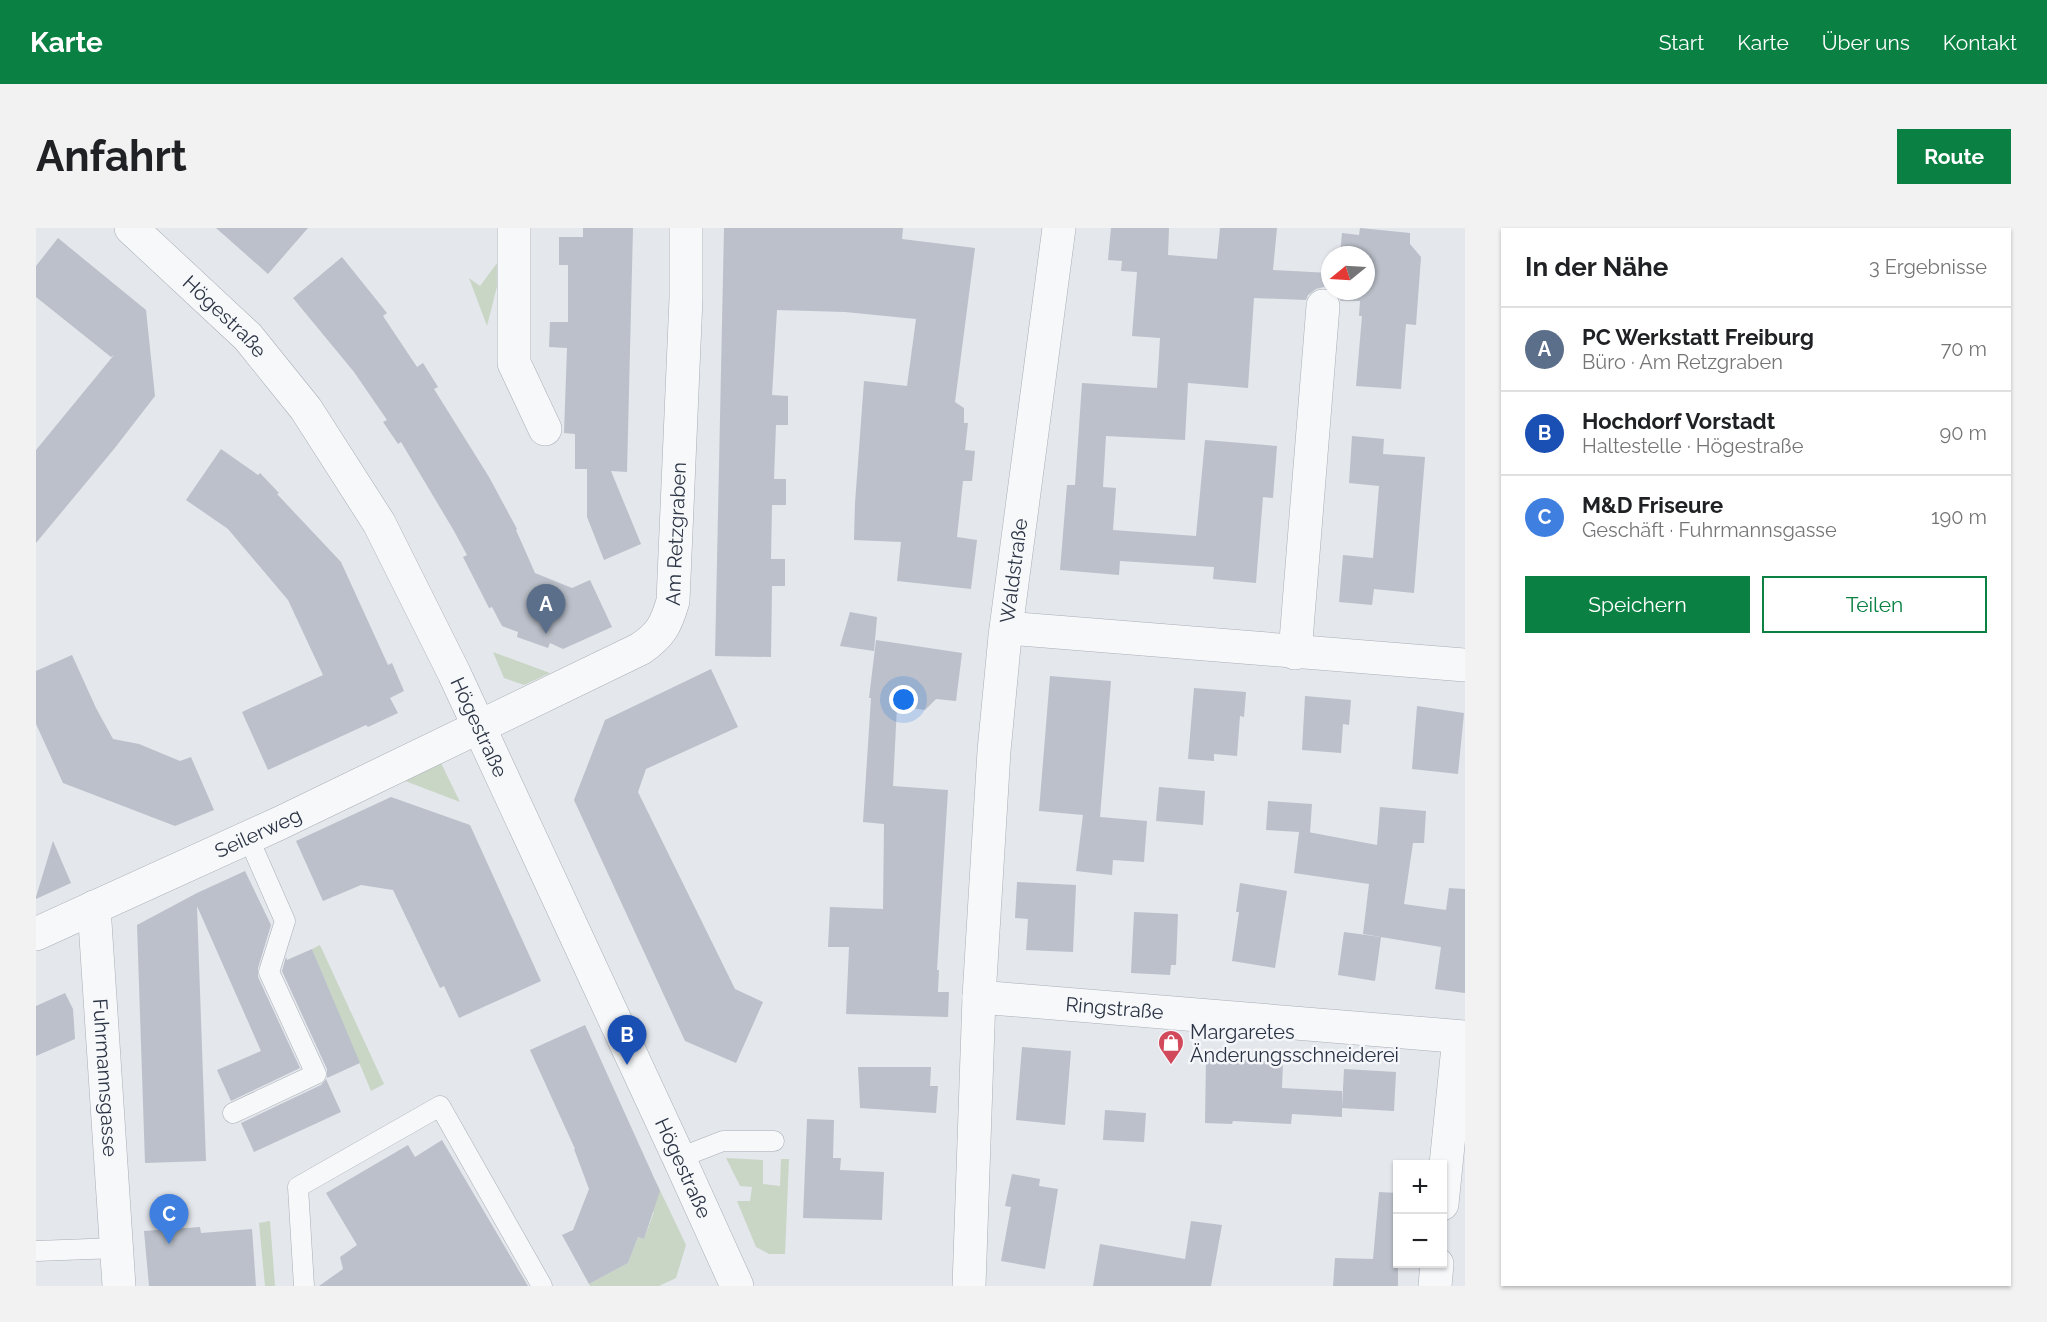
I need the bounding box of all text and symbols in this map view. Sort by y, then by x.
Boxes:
text: Karte [30,26,103,59]
text: Start [1659,30,1704,55]
text: Karte [1737,30,1789,55]
text: Über uns [1822,30,1910,55]
text: Kontakt [1943,30,2017,55]
button: Route [1897,129,2011,184]
text: Anfahrt [36,132,187,181]
north arrow [1321,246,1375,300]
text: In der Nähe [1525,252,1668,282]
text: 3 Ergebnisse [1869,255,1987,279]
street label: Högestraße [178,270,272,363]
text: PC Werkstatt Freiburg [1582,324,1814,350]
text: A [1538,337,1551,361]
text: 70 m [1941,337,1987,361]
text: Büro · Am Retzgraben [1582,350,1783,374]
text: Hochdorf Vorstadt [1582,408,1775,434]
text: B [1538,421,1551,445]
text: 90 m [1940,421,1987,445]
text: Haltestelle · Högestraße [1582,434,1803,458]
street label: Am Retzgraben [661,462,691,606]
text: M&D Friseure [1582,492,1723,518]
text: C [1538,505,1551,529]
text: 190 m [1931,505,1987,529]
street label: Waldstraße [995,516,1033,625]
text: Geschäft · Fuhrmannsgasse [1582,518,1837,542]
button: Speichern [1525,576,1750,633]
button: Teilen [1762,576,1987,633]
pin: A [526,584,566,634]
street label: Högestraße [446,673,513,781]
your location [889,685,918,714]
street label: Seilerweg [211,803,305,863]
street label: Ringstraße [1065,992,1165,1024]
street label: Fuhrmannsgasse [88,998,122,1158]
pin: B [608,1016,646,1065]
place label: Margaretes Änderungsschneiderei [1190,1020,1399,1067]
shop icon: Margaretes Änderungsschneiderei [1156,1028,1186,1066]
street label: Högestraße [650,1114,717,1222]
map controls [1393,1160,1447,1268]
button: + [1393,1160,1447,1214]
pin: C [150,1194,188,1244]
button: − [1393,1214,1447,1268]

